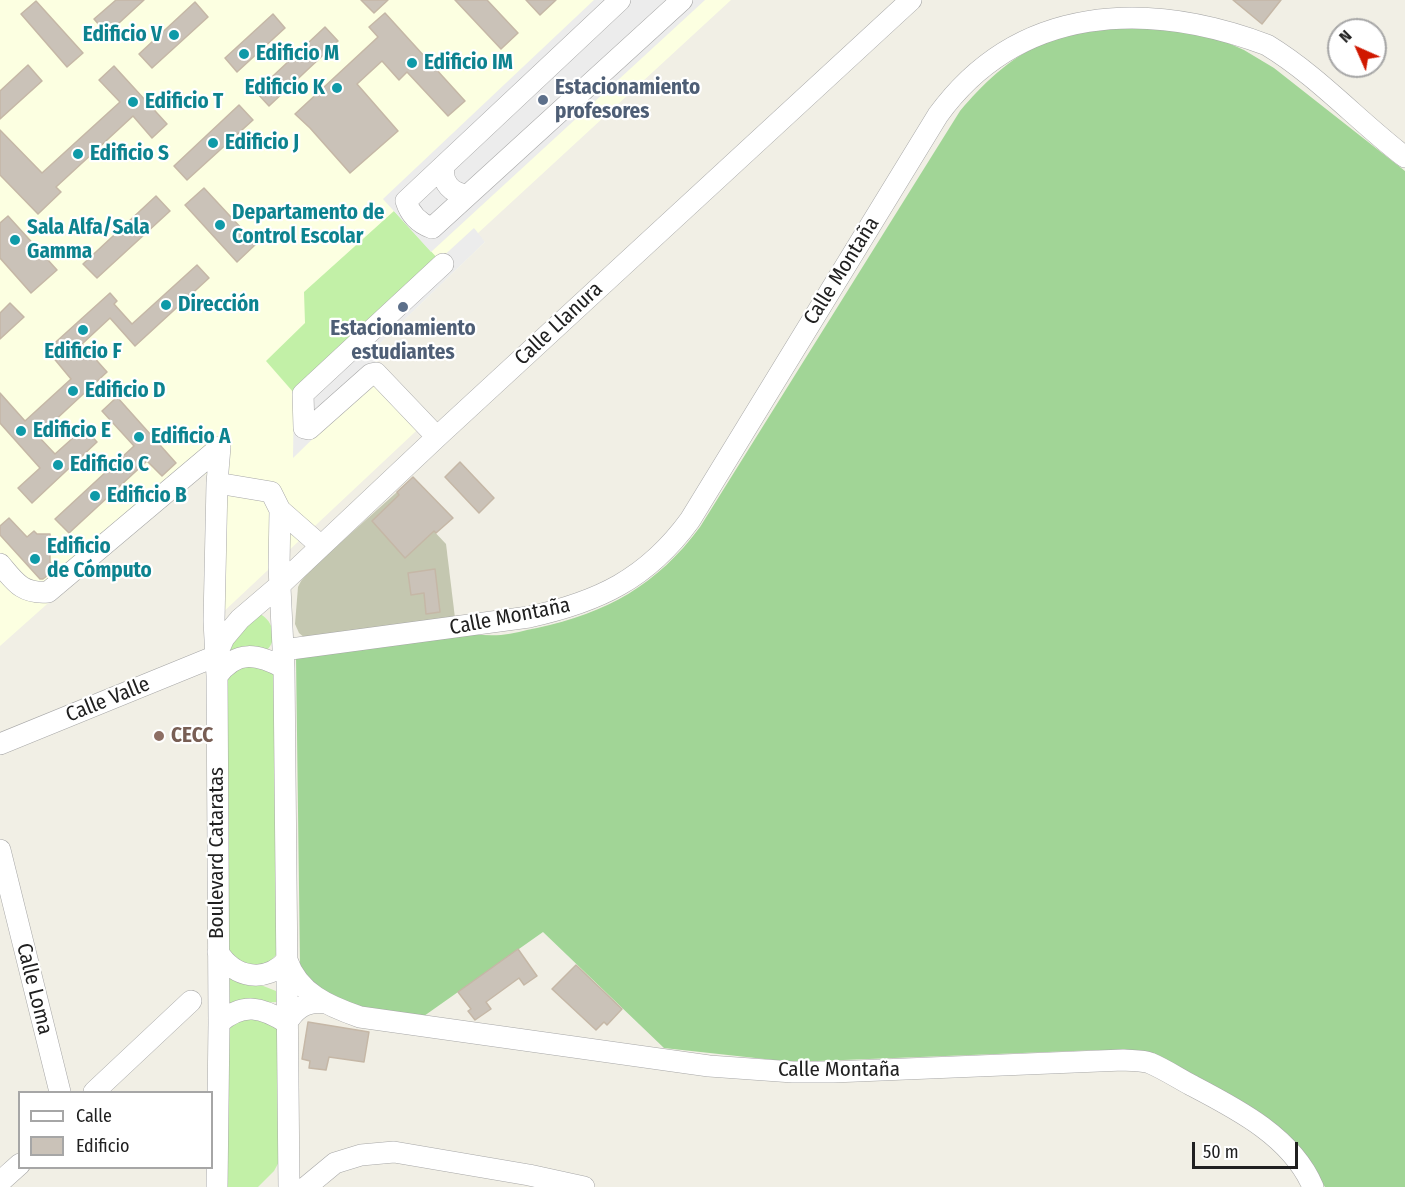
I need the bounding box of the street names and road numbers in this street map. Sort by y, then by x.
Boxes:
street label: Calle Montaña [799,212,885,330]
street label: Calle Llanura [510,277,608,371]
street label: Calle Montaña [448,593,572,641]
street label: Calle Valle [62,672,154,728]
street label: Boulevard Cataratas [204,767,230,939]
street label: Calle Loma [11,941,57,1037]
street label: Calle Montaña [778,1057,900,1083]

